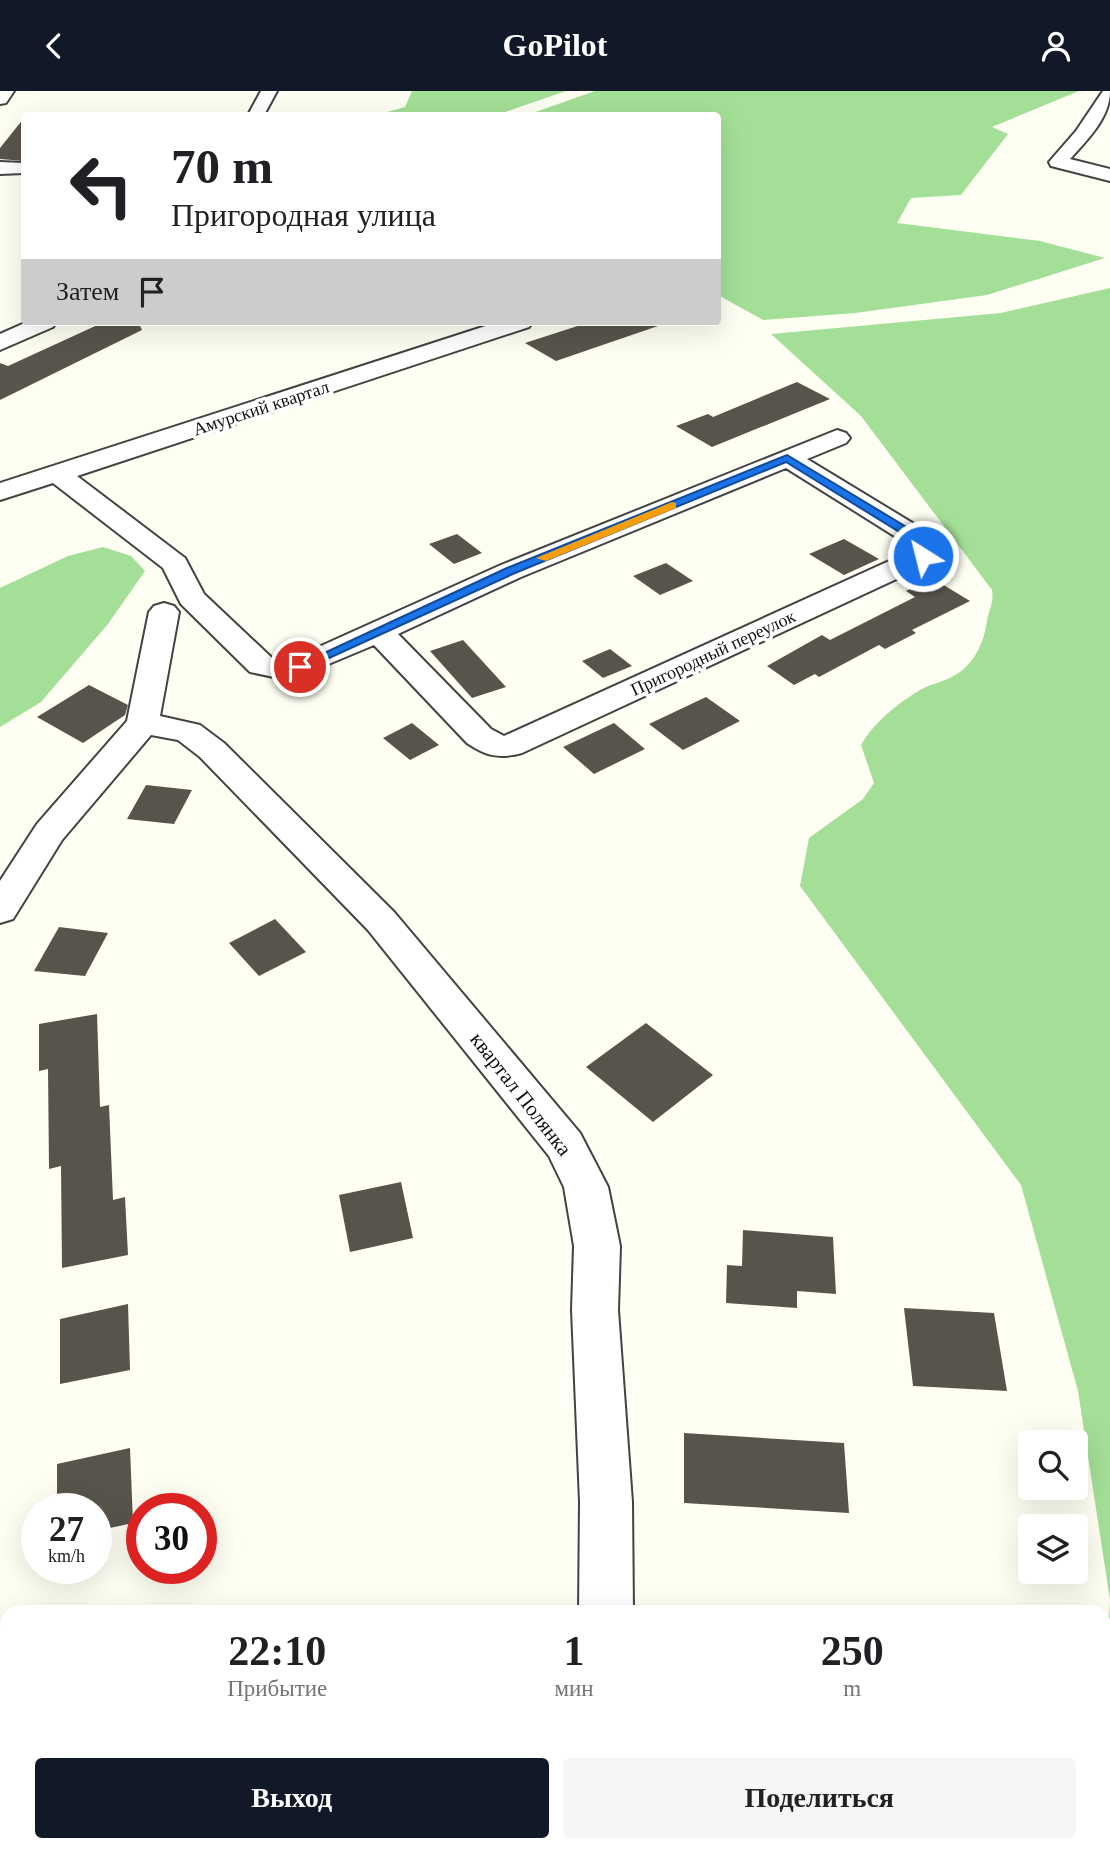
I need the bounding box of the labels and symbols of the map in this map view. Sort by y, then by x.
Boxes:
street label: Амурский квартал [190,377,332,439]
position arrow [886,519,960,593]
street label: Пригородный переулок [628,606,799,700]
pin [270,637,330,697]
street label: квартал Полянка [465,1027,577,1161]
speed limit sign: 30 [126,1493,217,1584]

